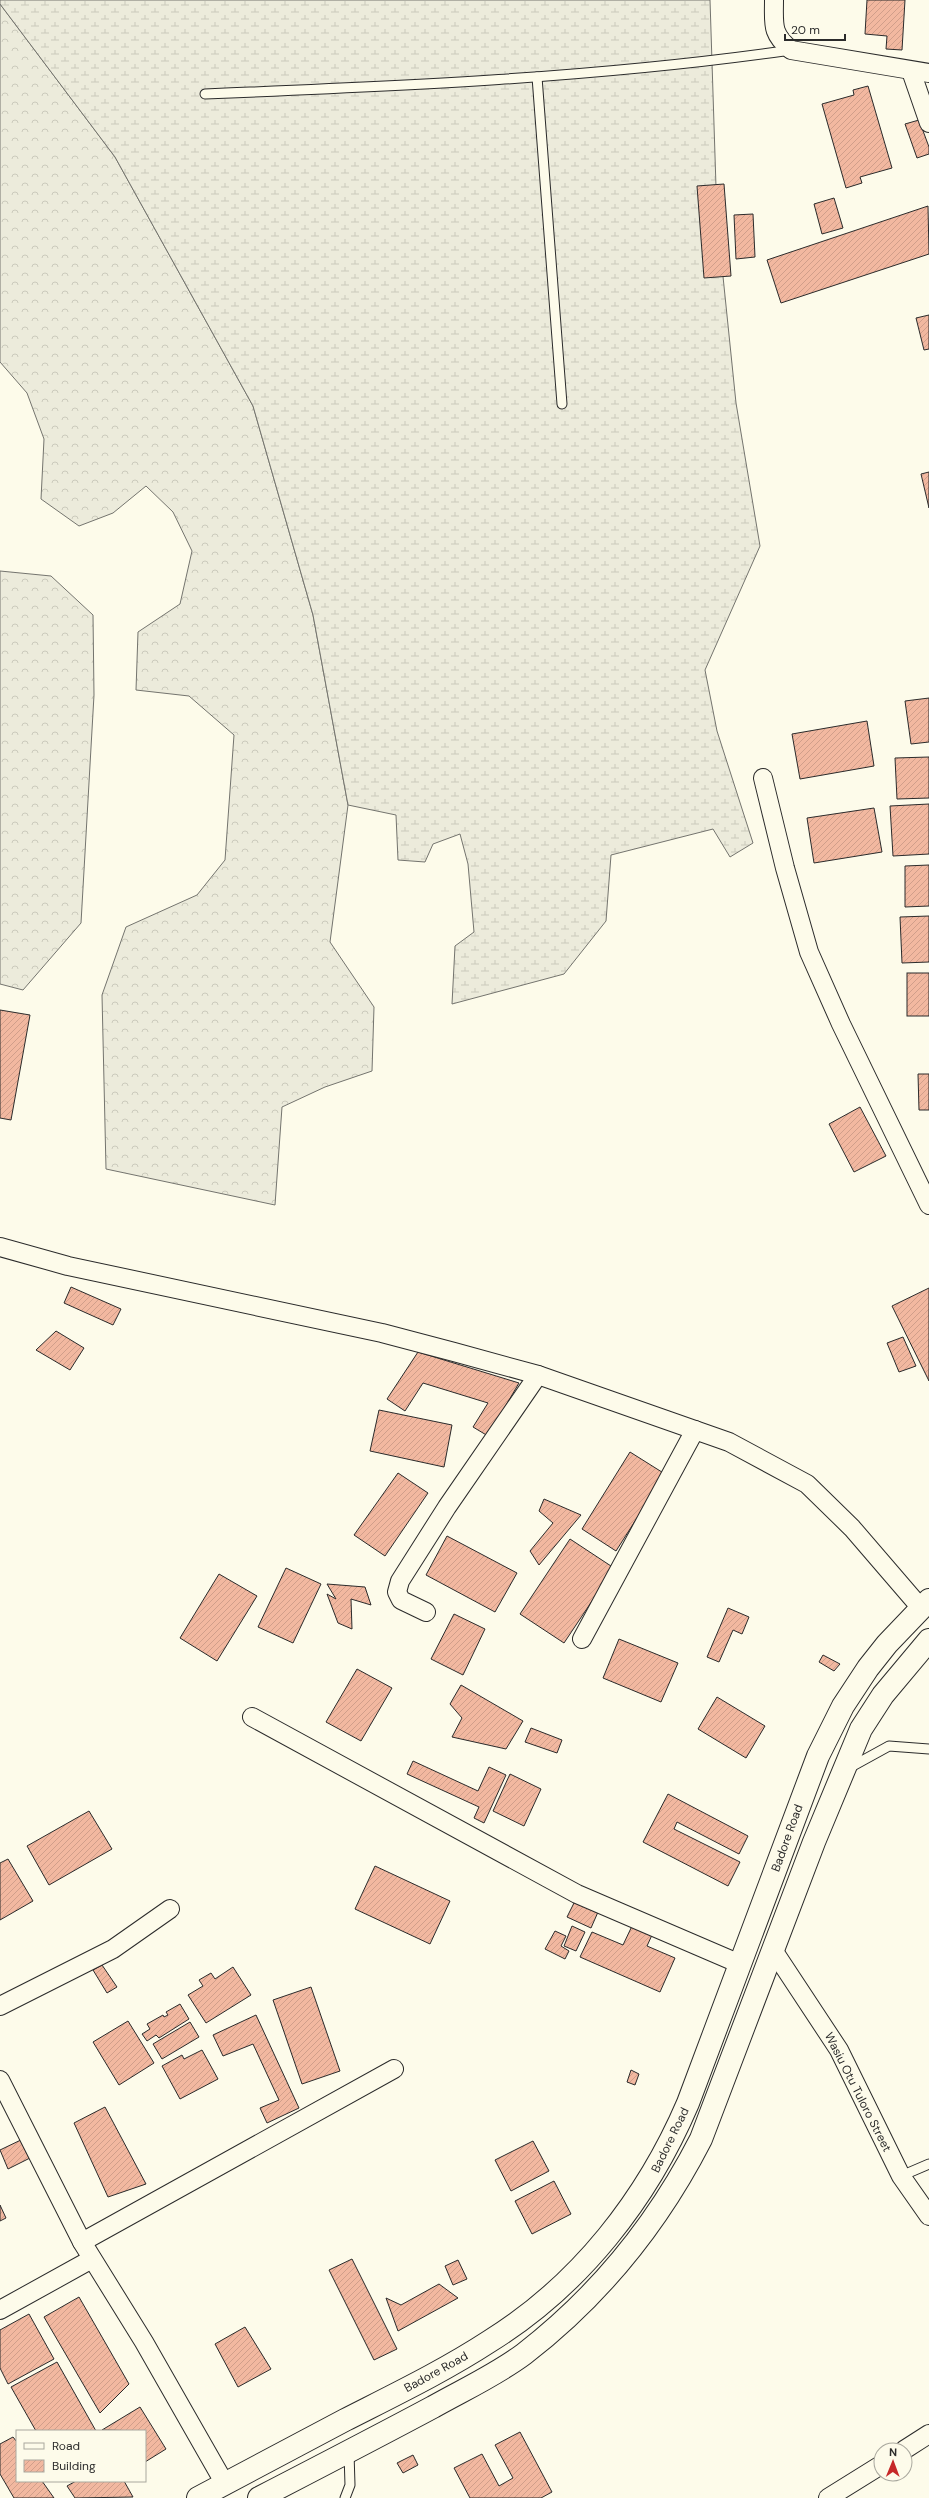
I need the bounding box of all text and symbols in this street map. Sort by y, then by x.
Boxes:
scale bar [785,16,845,42]
text: 20 m [791,22,820,38]
street label: Badore Road [767,1802,807,1874]
street label: Wasiu Otu Tuloro Street [821,2030,895,2155]
street label: Badore Road [647,2105,693,2175]
street label: Badore Road [401,2348,471,2396]
legend [16,2430,146,2482]
text: Road [52,2438,80,2454]
north arrow [873,2442,913,2482]
text: N [889,2445,897,2459]
text: Building [52,2458,96,2474]

